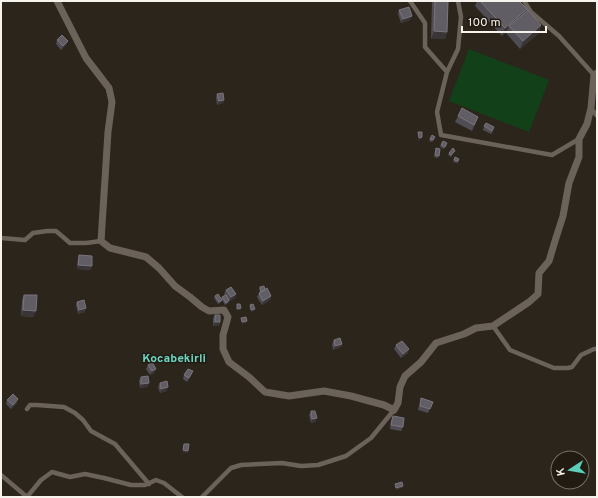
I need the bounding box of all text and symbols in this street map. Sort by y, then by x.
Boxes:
scale bar [462,8,546,34]
text: 100 m [468,15,501,31]
district label: Kocabekirli [142,351,206,367]
north arrow [550,450,590,490]
text: K [553,466,569,477]

